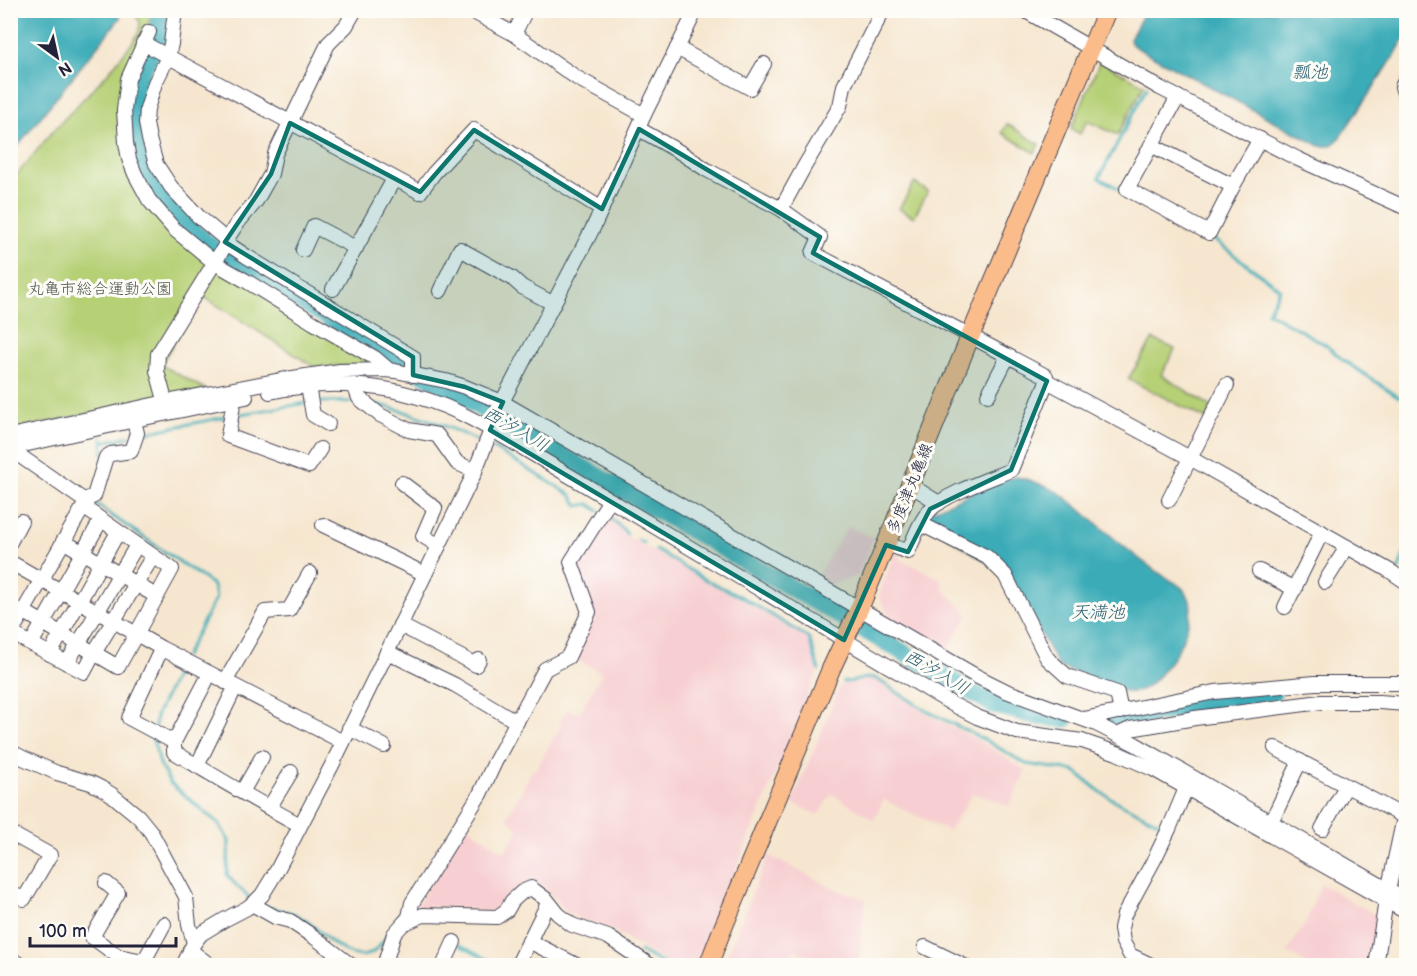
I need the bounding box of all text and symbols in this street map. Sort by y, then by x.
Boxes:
north arrow [27,27,87,87]
text: N [54,57,75,80]
water label: 瓢池 [1292,62,1329,83]
park label: 丸亀市総合運動公園 [28,280,172,299]
water label: 西汐入川 [479,402,552,457]
street label: 多度津丸亀線 [884,440,937,537]
water label: 天満池 [1071,602,1126,623]
water label: 西汐入川 [900,645,973,700]
scale bar [30,910,176,948]
text: 100 m [39,921,87,942]

